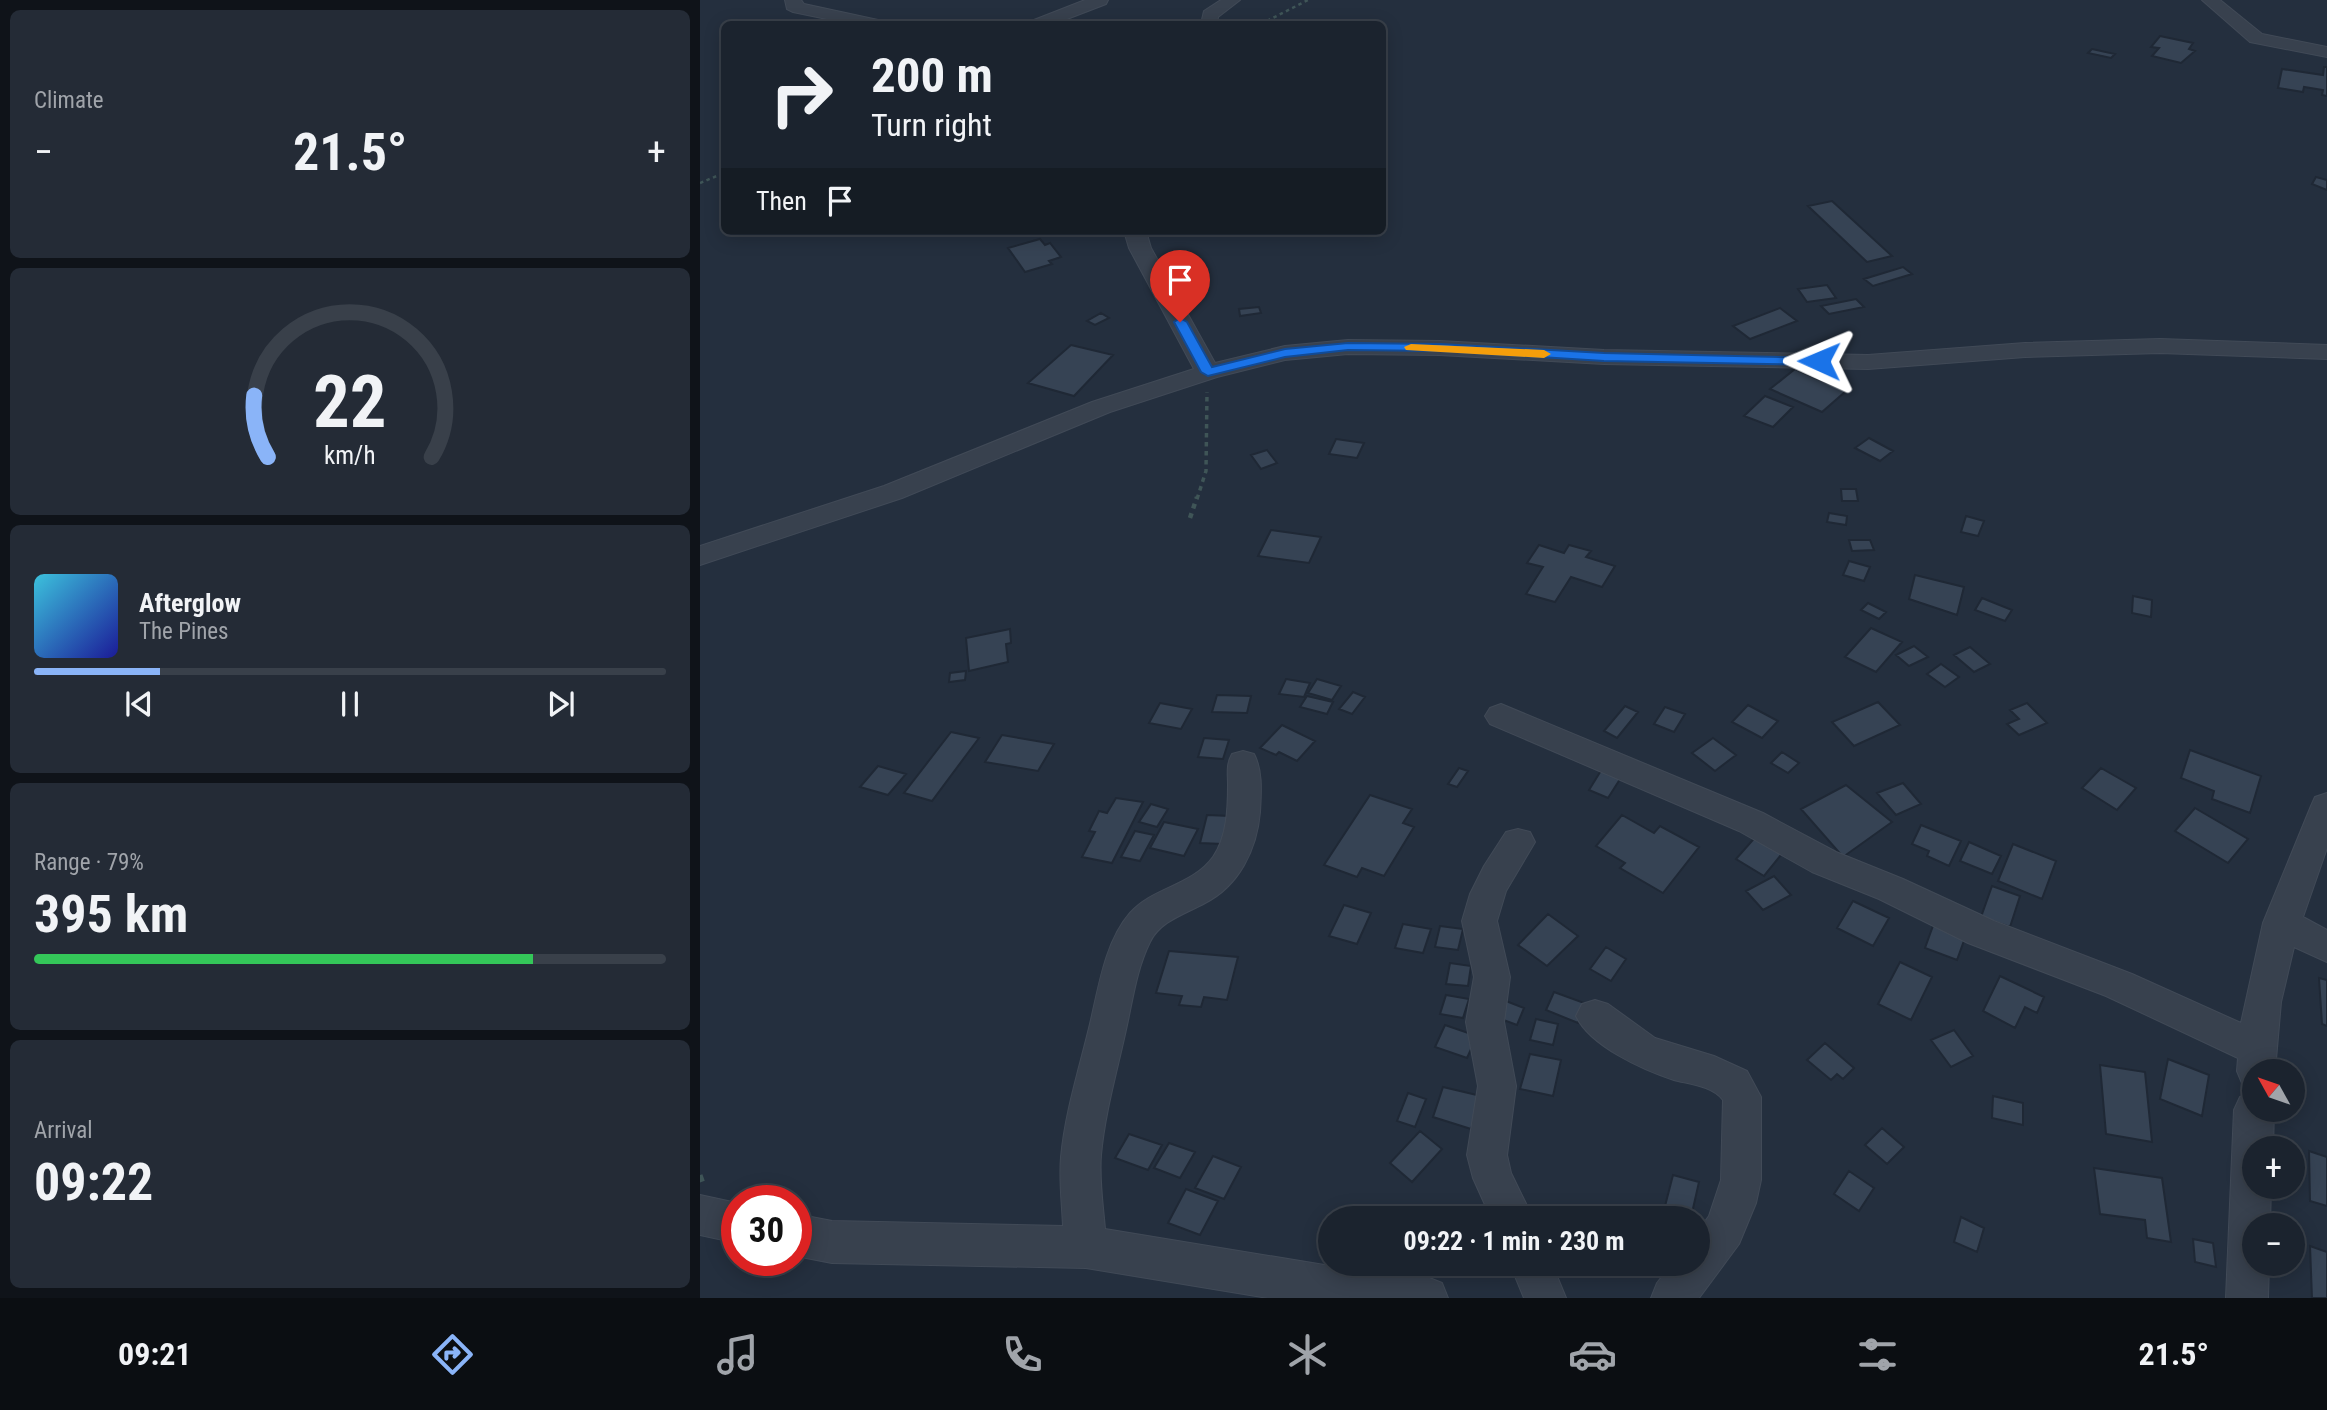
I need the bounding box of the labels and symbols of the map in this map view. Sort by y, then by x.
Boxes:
pin [1150,250,1210,322]
position arrow [1782,324,1856,398]
north arrow [2242,1059,2305,1122]
speed limit sign: 30 [721,1185,812,1276]

